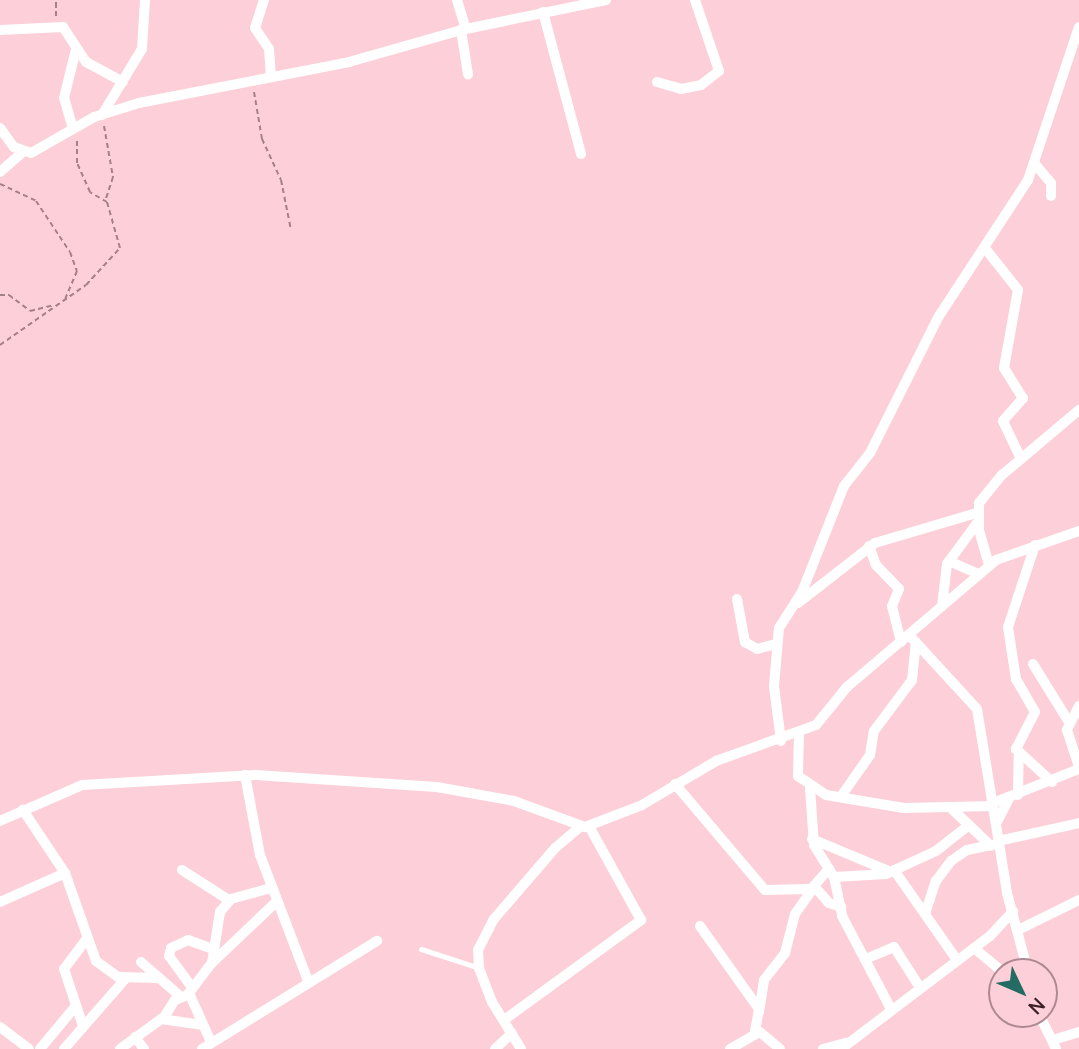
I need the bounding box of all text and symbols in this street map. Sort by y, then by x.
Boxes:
north arrow [988,958,1058,1028]
text: N [1023,992,1051,1020]

